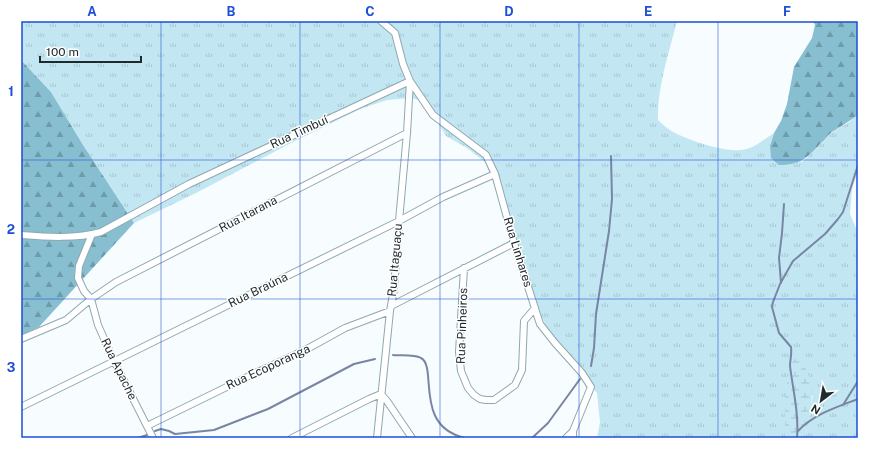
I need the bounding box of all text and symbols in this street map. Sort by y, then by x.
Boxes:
text: A [87,4,97,19]
text: B [227,4,236,19]
text: C [365,4,375,19]
text: D [504,4,514,19]
text: E [644,4,652,19]
text: F [783,4,791,19]
scale bar [40,38,141,64]
text: 100 m [46,45,79,59]
text: 1 [8,84,14,99]
street label: Rua Timbuí [268,112,331,151]
street label: Rua Itarana [217,193,279,235]
street label: Rua Linhares [501,215,535,289]
text: 2 [7,222,15,237]
street label: Rua Itaguaçu [385,223,405,297]
street label: Rua Braúna [226,270,290,310]
street label: Rua Pinheiros [454,288,470,364]
street label: Rua Apache [98,336,140,402]
street label: Rua Ecoporanga [224,341,312,393]
text: 3 [7,360,16,375]
north arrow [801,381,841,421]
text: N [809,402,823,417]

